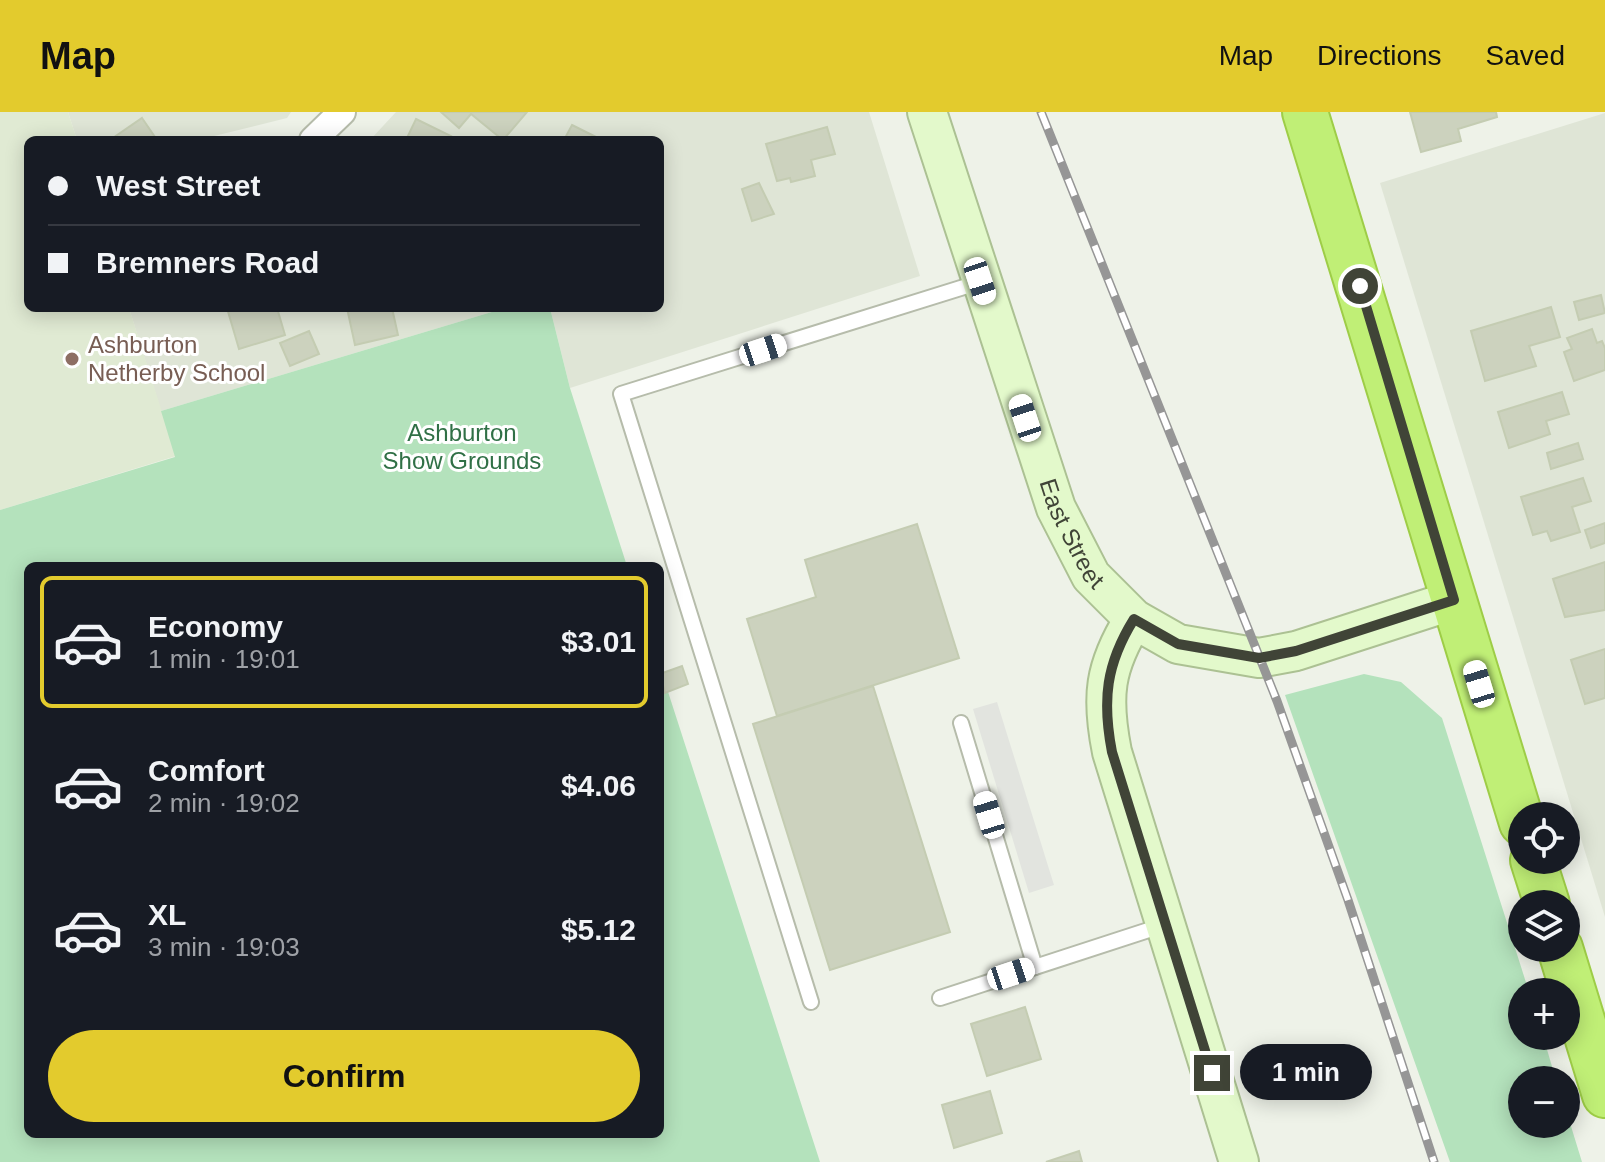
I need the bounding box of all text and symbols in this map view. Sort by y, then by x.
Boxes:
text: Map [40,35,116,77]
text: Map [1219,40,1273,71]
text: Directions [1317,40,1442,71]
text: Saved [1486,40,1565,71]
text: West Street [96,169,261,202]
text: Bremners Road [96,246,319,279]
car [961,254,999,308]
route start [1342,268,1378,304]
place label: Ashburton Netherby School [88,331,265,386]
car [736,331,790,369]
marker: Ashburton Netherby School [63,350,81,368]
car [1006,391,1044,445]
park label: Ashburton Show Grounds [383,419,541,474]
street label: East Street [1034,475,1110,594]
icon: car [52,606,124,678]
text: Economy [148,610,283,643]
text: $3.01 [561,625,636,658]
text: 1 min · 19:01 [148,644,300,674]
car [1461,658,1497,710]
icon: car [52,750,124,822]
text: Comfort [148,754,265,787]
text: $4.06 [561,769,636,802]
text: 2 min · 19:02 [148,788,300,818]
car [971,789,1007,841]
map controls [1508,802,1580,1138]
button: locate [1508,802,1580,874]
button: layers [1508,890,1580,962]
icon: car [52,894,124,966]
text: XL [148,898,186,931]
text: $5.12 [561,913,636,946]
text: 3 min · 19:03 [148,932,300,962]
car [984,955,1038,993]
button: + [1508,978,1580,1050]
button: Confirm [48,1030,640,1122]
callout: 1 min [1240,1045,1372,1101]
route end [1194,1055,1230,1091]
text: 1 min [1272,1057,1340,1087]
button: − [1508,1066,1580,1138]

